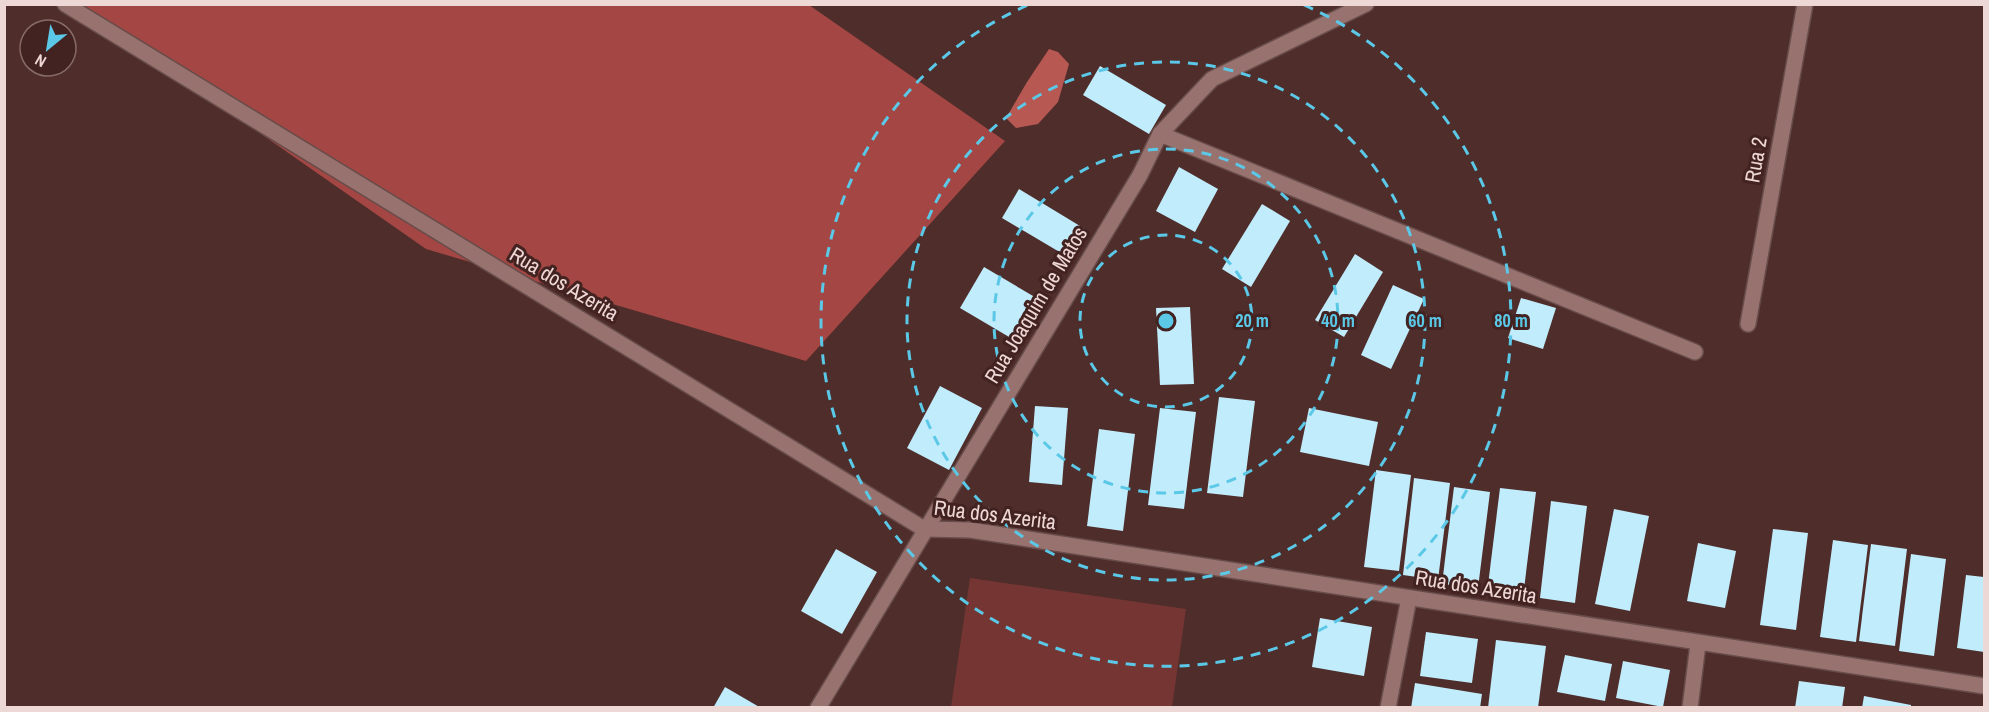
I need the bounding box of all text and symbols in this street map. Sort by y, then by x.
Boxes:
north arrow [18,18,78,78]
text: N [31,49,50,73]
street label: Rua 2 [1737,135,1774,185]
street label: Rua Joaquim de Matos [977,221,1094,389]
street label: Rua dos Azerita [504,240,625,328]
text: 20 m [1235,308,1269,333]
text: 40 m [1321,308,1355,333]
text: 60 m [1408,308,1442,333]
text: 80 m [1494,308,1528,333]
centre of rings [1156,311,1176,331]
street label: Rua dos Azerita [932,493,1058,536]
street label: Rua dos Azerita [1413,563,1539,610]

